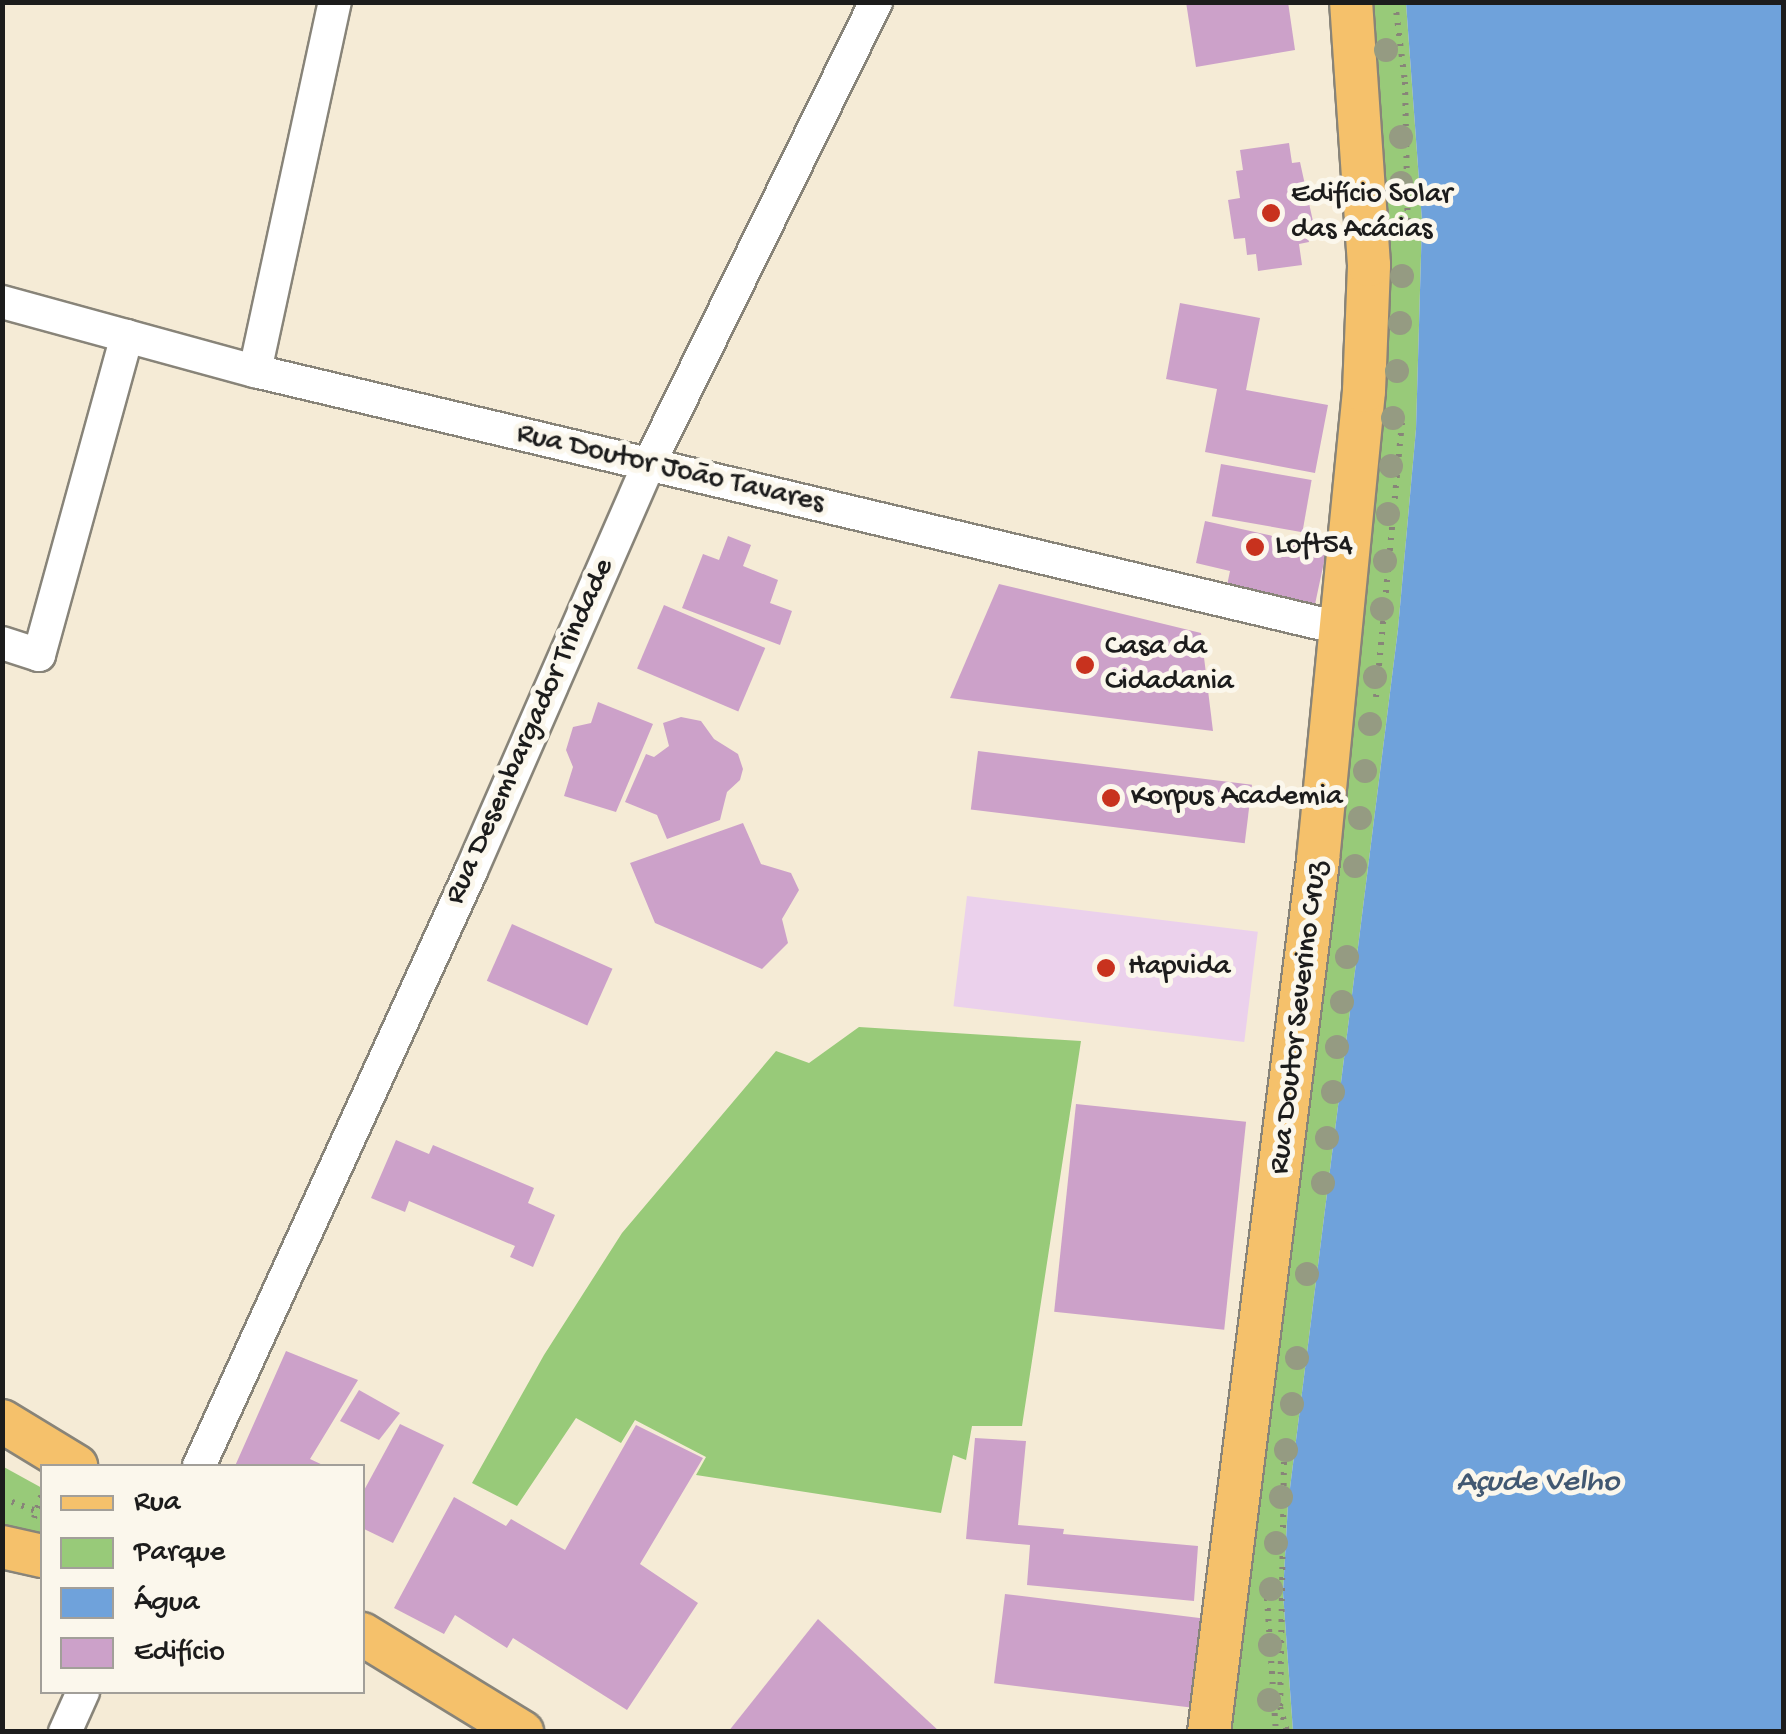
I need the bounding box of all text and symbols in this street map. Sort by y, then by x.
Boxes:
place label: Edifício Solar das Acácias [1291,178,1452,248]
marker: Edifício Solar das Acácias [1260,202,1282,224]
street label: Rua Doutor João Tavares [513,417,827,523]
place label: Loft54 [1275,529,1353,565]
marker: Loft54 [1244,536,1266,558]
street label: Rua Desembargador Trindade [438,554,624,910]
place label: Casa da Cidadania [1105,630,1234,700]
marker: Casa da Cidadania [1074,654,1096,676]
place label: Korpus Academia [1131,780,1343,816]
marker: Korpus Academia [1100,787,1122,809]
street label: Rua Doutor Severino Cruz [1263,860,1337,1176]
place label: Hapvida [1128,950,1231,986]
marker: Hapvida [1093,955,1119,981]
legend [40,1464,365,1694]
water label: Açude Velho [1457,1464,1619,1502]
text: Rua [134,1486,180,1521]
text: Parque [134,1536,225,1571]
text: Água [134,1586,200,1621]
text: Edifício [134,1636,225,1671]

